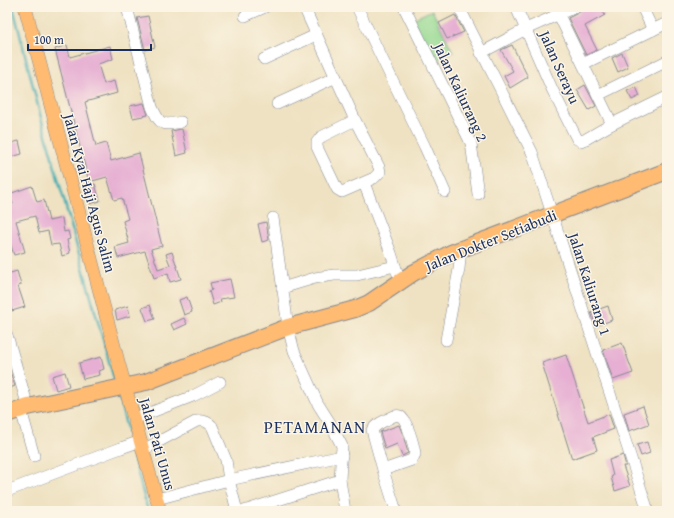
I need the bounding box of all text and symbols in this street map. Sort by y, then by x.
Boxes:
street label: Jalan Serayu [534,25,586,108]
scale bar [28,26,151,52]
text: 100 m [34,31,64,48]
street label: Jalan Kaliurang 2 [428,37,493,145]
street label: Jalan Kyai Haji Agus Salim [58,110,121,275]
street label: Jalan Dokter Setiabudi [420,204,560,277]
street label: Jalan Kaliurang 1 [563,228,617,338]
street label: Jalan Pati Unus [134,393,181,493]
district label: PETAMANAN [264,414,366,439]

